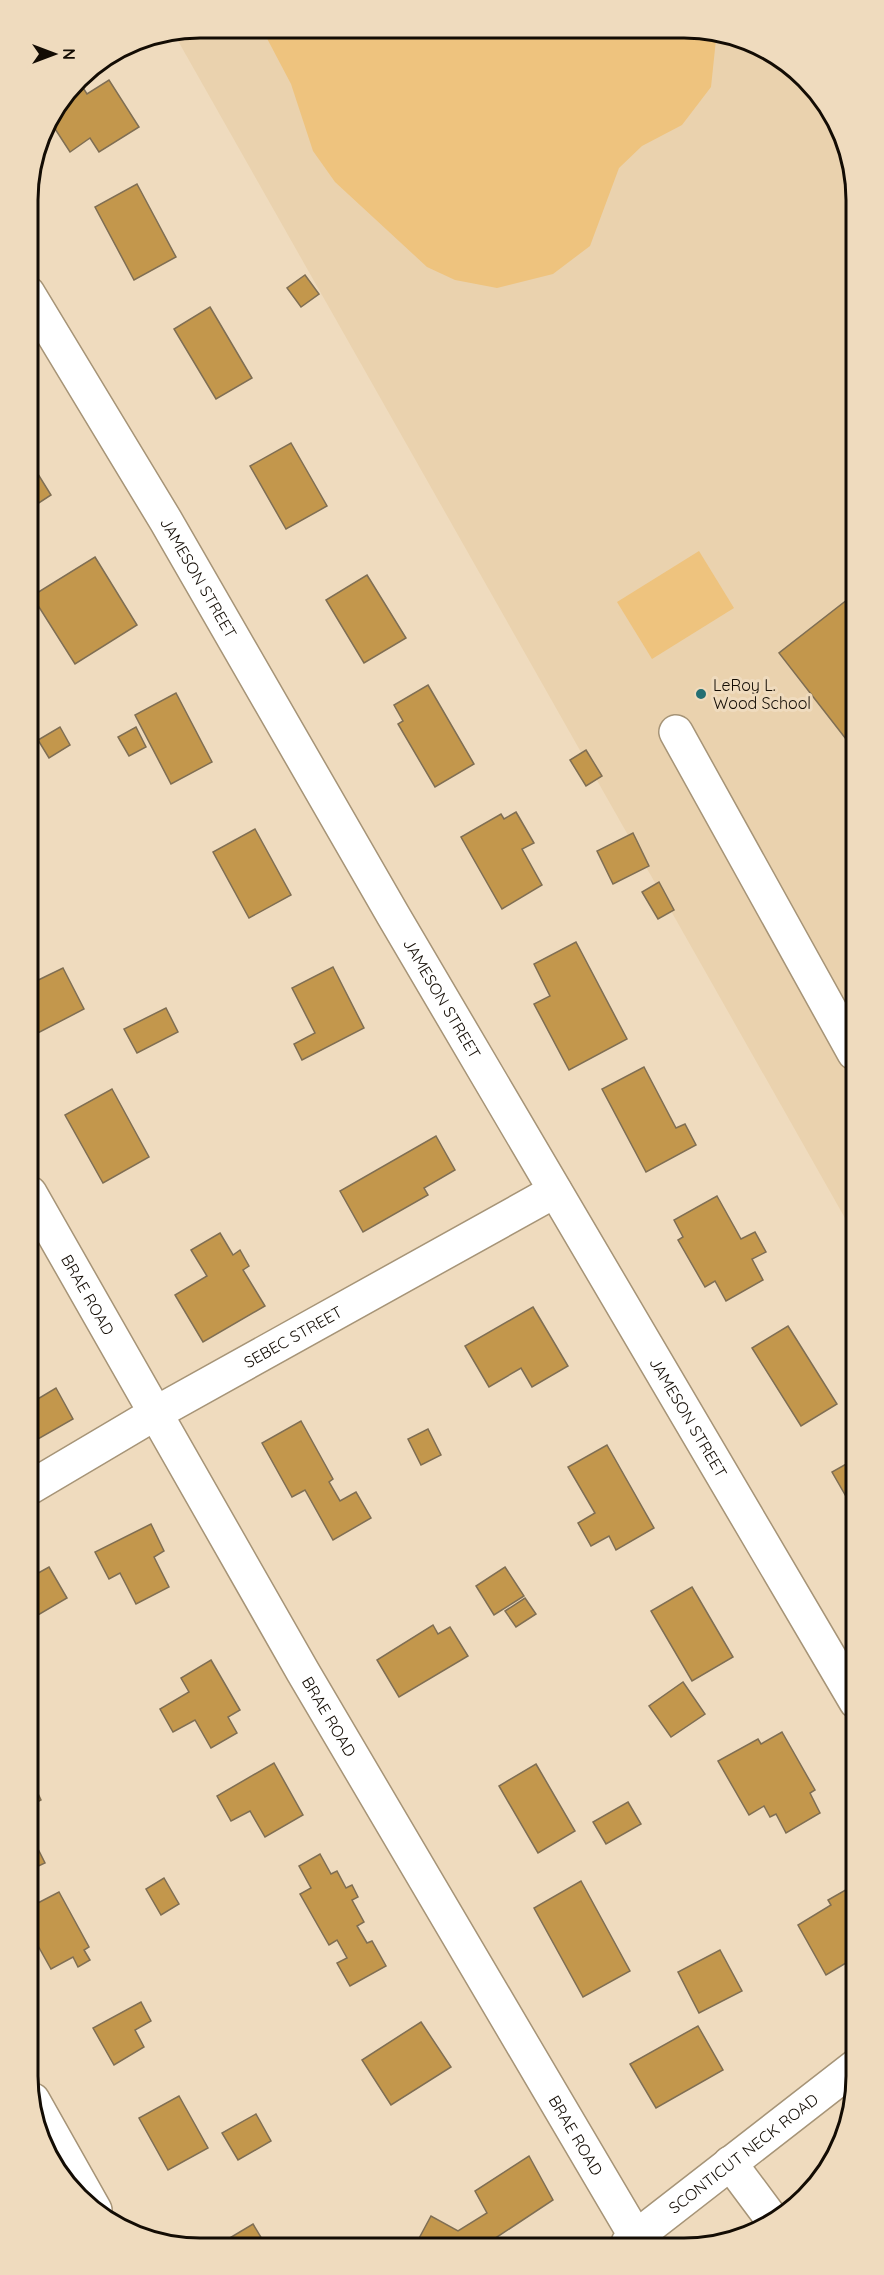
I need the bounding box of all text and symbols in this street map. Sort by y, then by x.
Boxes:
north arrow [24,24,84,84]
text: N [59,48,79,60]
street label: JAMESON STREET [156,514,242,642]
place label: LeRoy L. Wood School [713,675,811,713]
marker: LeRoy L. Wood School [694,687,708,701]
street label: JAMESON STREET [399,935,485,1062]
street label: BRAE ROAD [57,1251,119,1339]
street label: SEBEC STREET [240,1301,346,1372]
street label: JAMESON STREET [645,1354,732,1481]
street label: BRAE ROAD [298,1673,361,1760]
street label: SCONTICUT NECK ROAD [664,2089,822,2218]
street label: BRAE ROAD [545,2092,607,2179]

